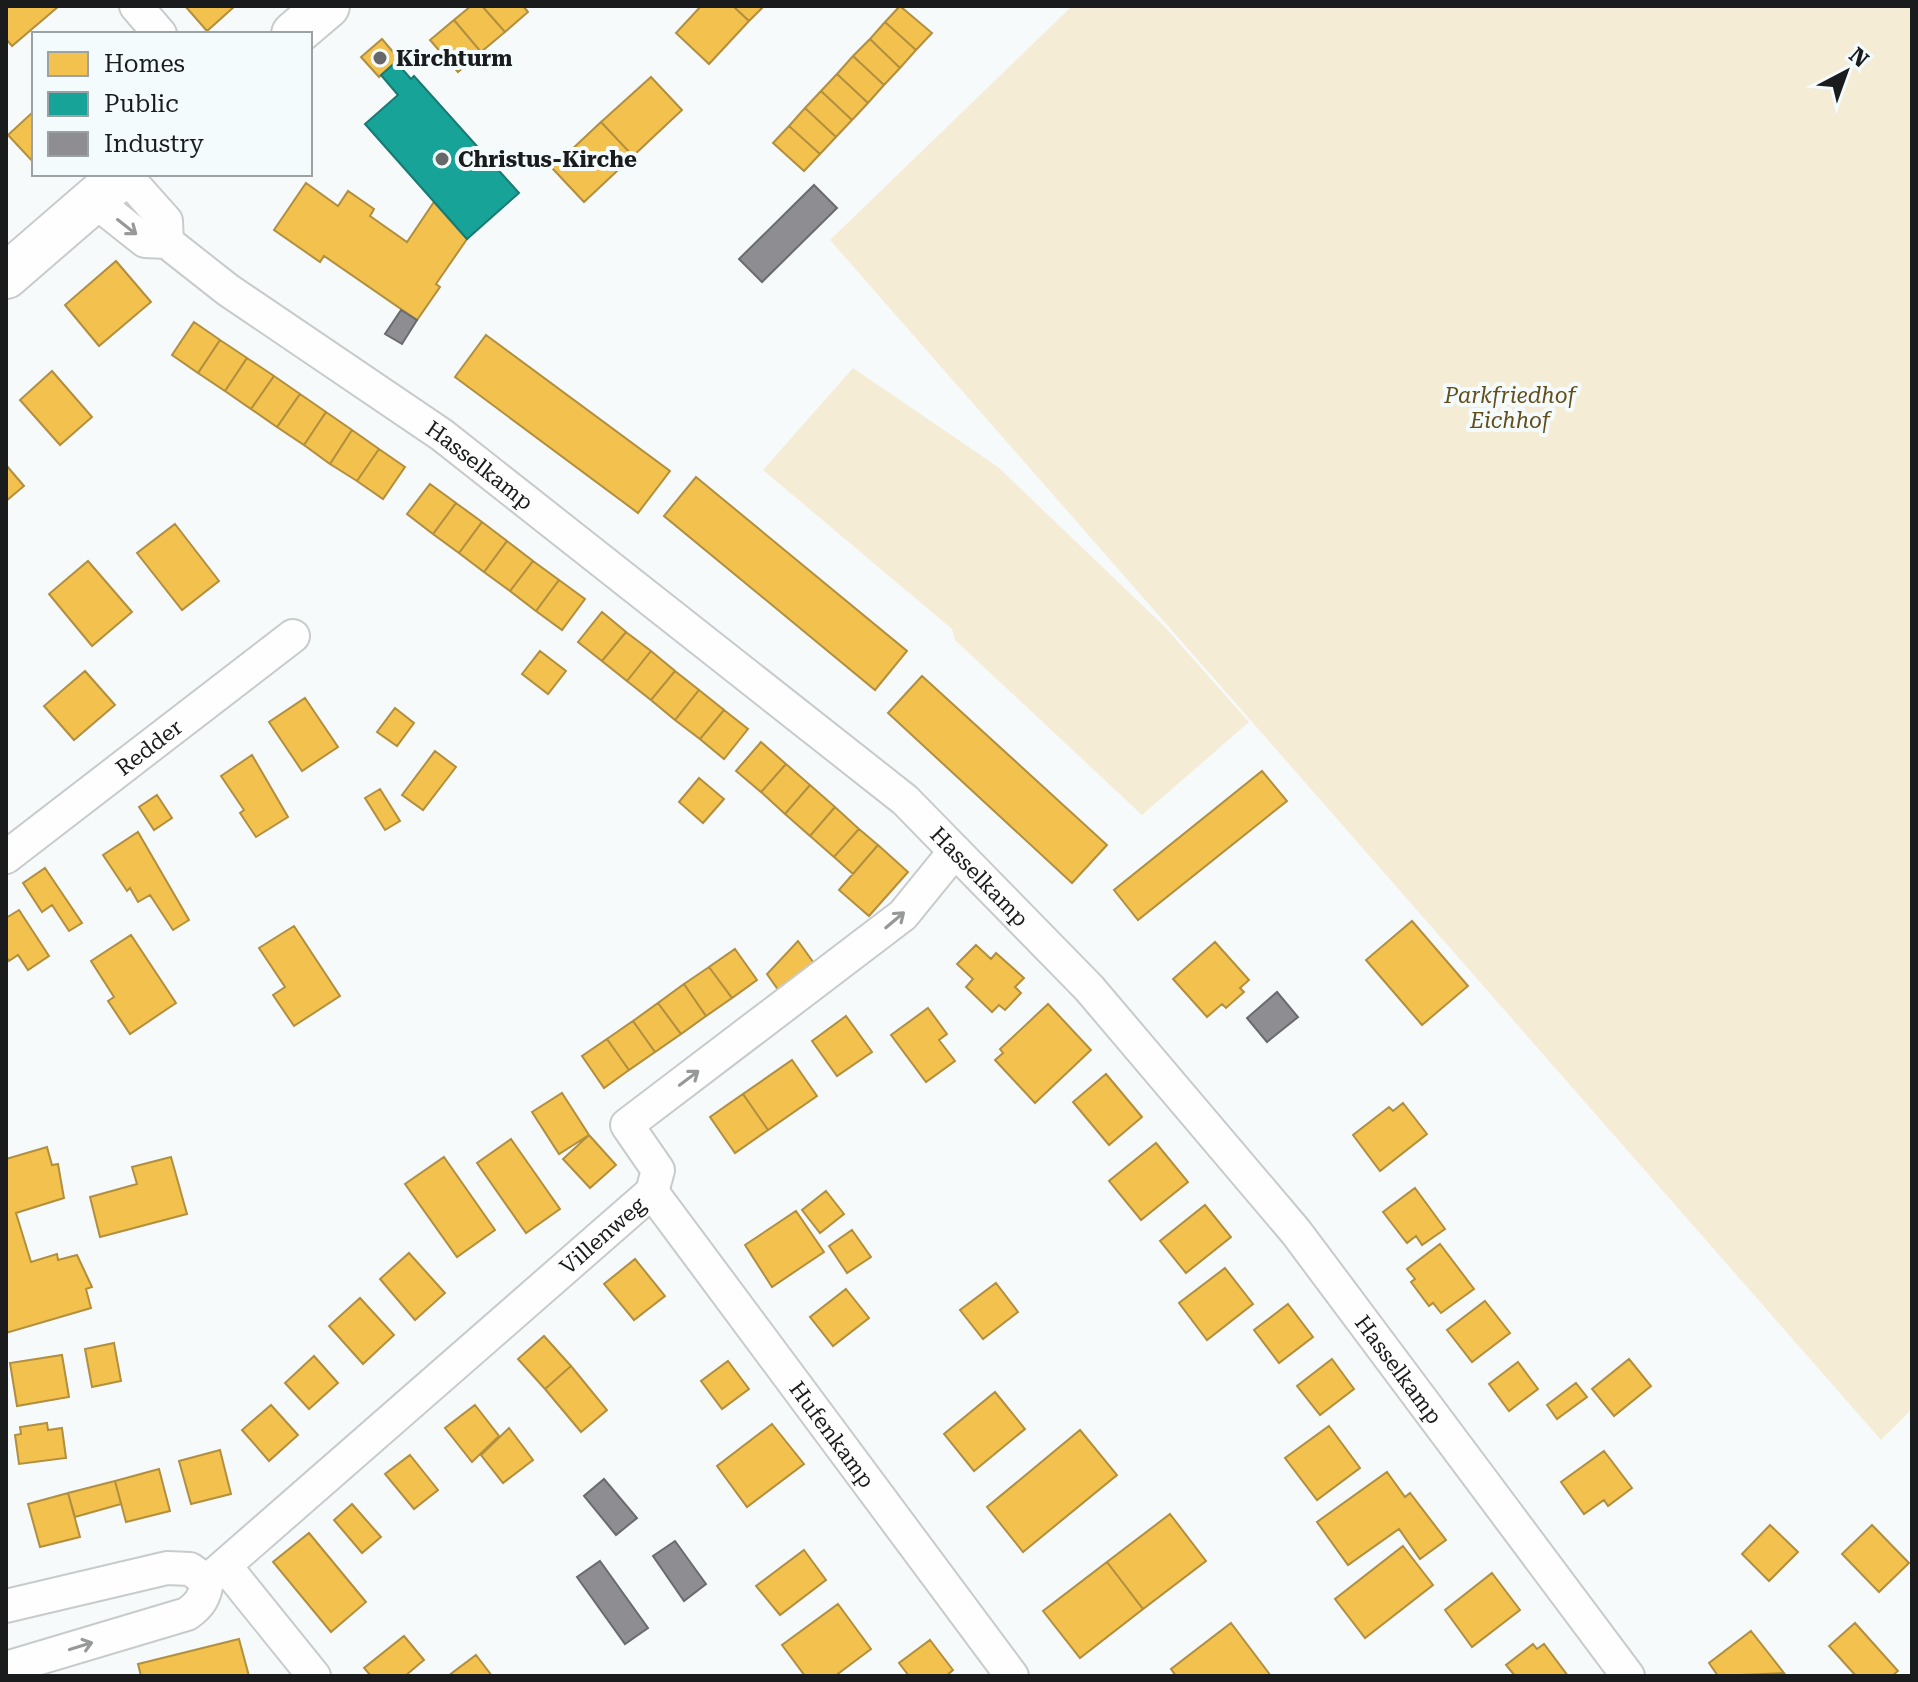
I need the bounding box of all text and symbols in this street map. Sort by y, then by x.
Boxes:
legend [32,32,312,176]
north arrow [1806,32,1886,112]
text: N [1844,42,1873,72]
place label: Kirchturm [396,46,513,71]
marker: Kirchturm [371,49,389,67]
text: Homes [104,50,185,78]
text: Public [104,90,179,118]
text: Industry [104,130,205,158]
place label: Christus-Kirche [458,147,637,172]
marker: Christus-Kirche [433,150,451,168]
one-way arrow [116,218,137,236]
park label: Parkfriedhof Eichhof [1443,383,1578,433]
street label: Hasselkamp [422,416,538,515]
street label: Redder [111,714,187,780]
street label: Hasselkamp [926,821,1034,931]
one-way arrow [885,911,905,929]
one-way arrow [678,1070,699,1087]
street label: Villenweg [555,1191,650,1279]
street label: Hasselkamp [1350,1310,1447,1429]
street label: Hufenkamp [785,1376,880,1492]
one-way arrow [67,1638,93,1653]

